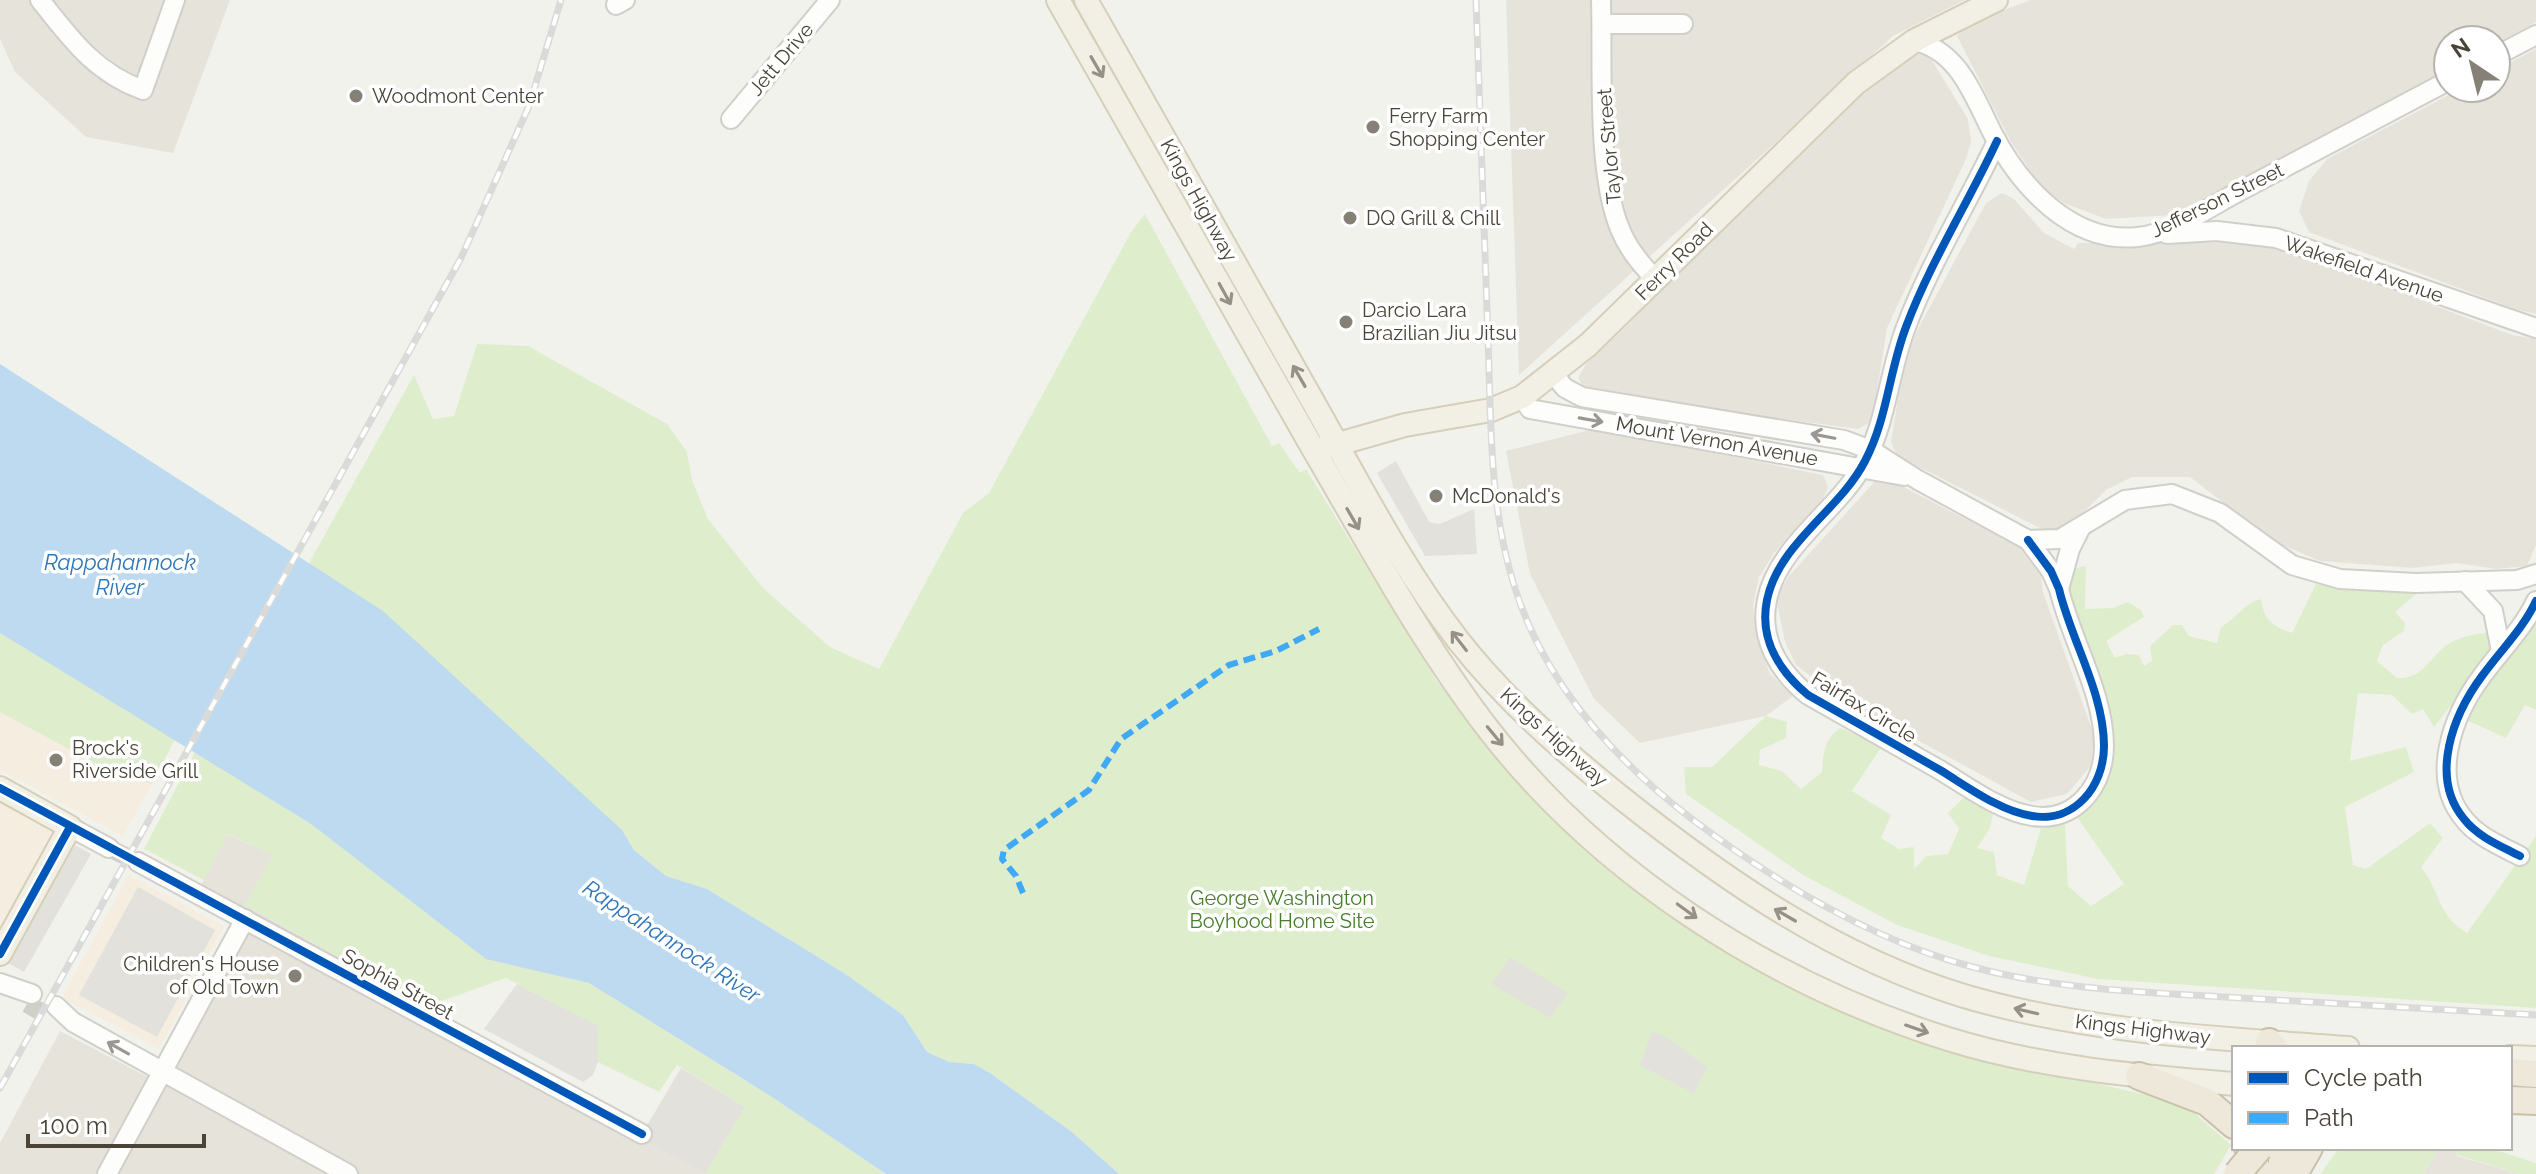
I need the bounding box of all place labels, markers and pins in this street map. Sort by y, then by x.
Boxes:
place label: Woodmont Center [372,84,544,108]
marker: Woodmont Center [347,87,365,105]
place label: Ferry Farm Shopping Center [1389,104,1545,151]
marker: Ferry Farm Shopping Center [1364,118,1382,136]
place label: DQ Grill & Chill [1366,206,1501,230]
marker: DQ Grill & Chill [1341,209,1359,227]
place label: Darcio Lara Brazilian Jiu Jitsu [1362,298,1517,345]
marker: Darcio Lara Brazilian Jiu Jitsu [1337,313,1355,331]
place label: McDonald's [1452,484,1560,508]
marker: McDonald's [1427,487,1445,505]
place label: Brock's Riverside Grill [72,736,199,783]
marker: Brock's Riverside Grill [47,751,65,769]
place label: Children's House of Old Town [123,952,279,999]
marker: Children's House of Old Town [286,967,304,985]

